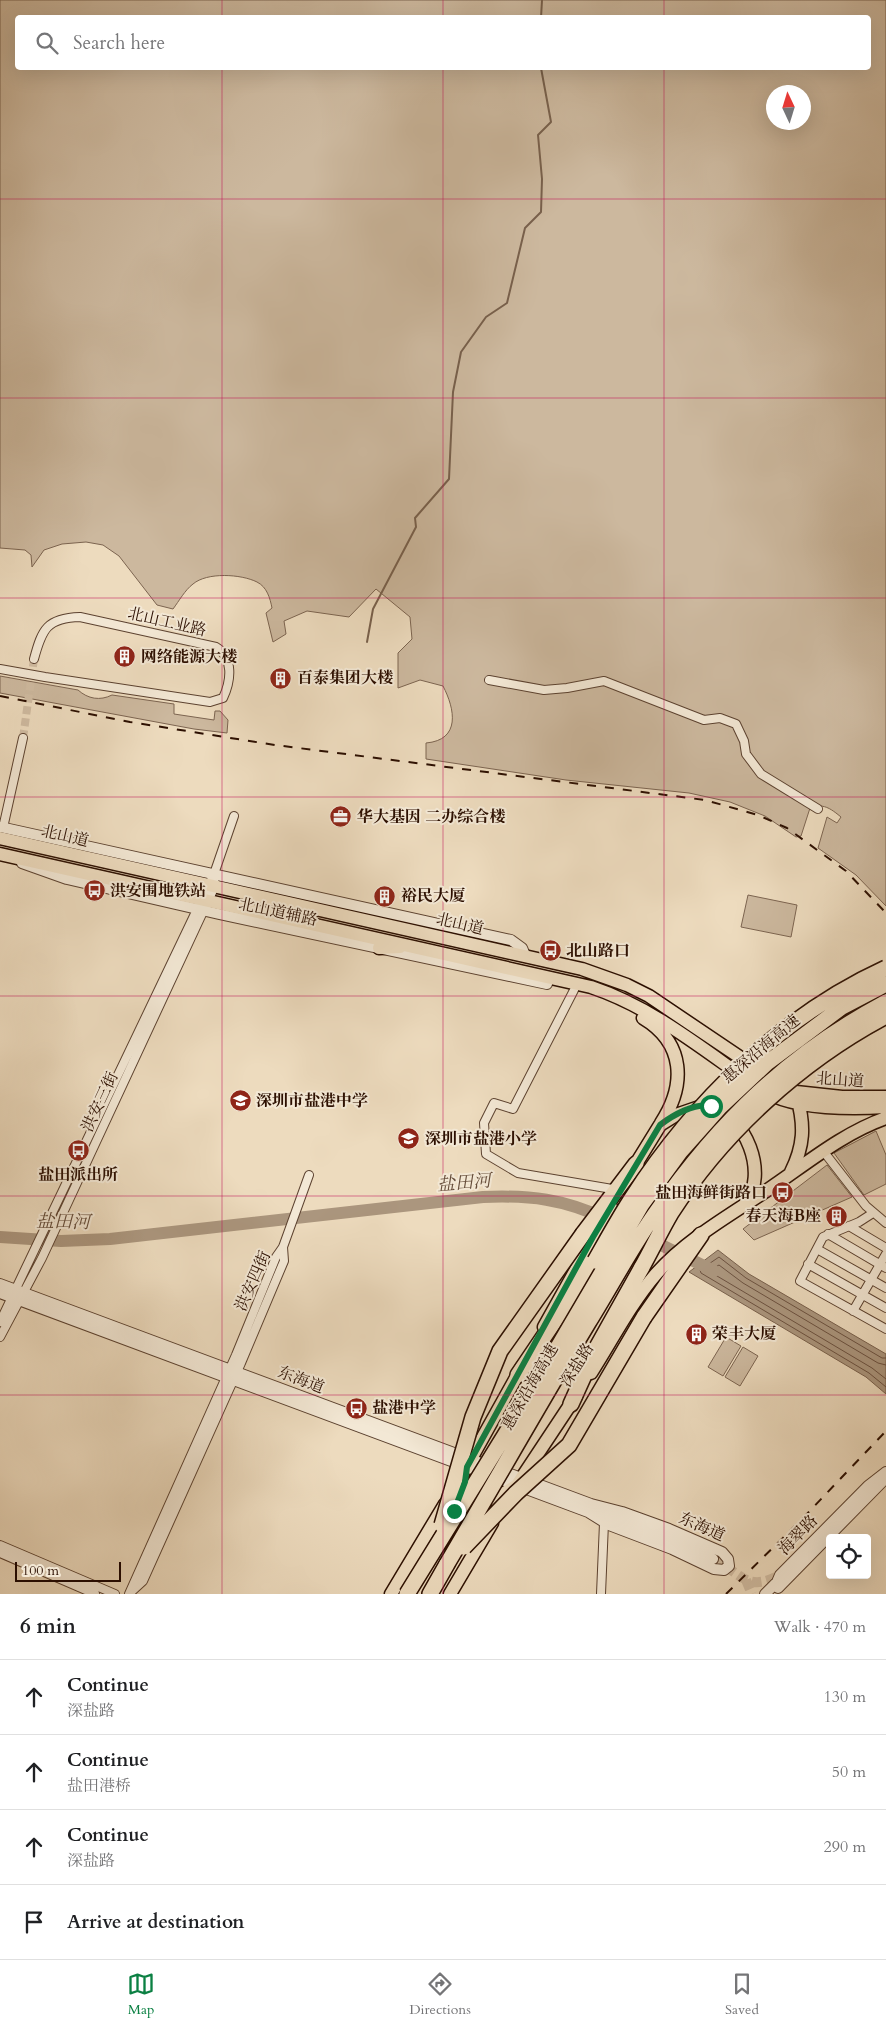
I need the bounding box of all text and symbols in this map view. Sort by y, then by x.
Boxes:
search box [15,15,871,70]
icon: search [33,29,61,57]
text: Search here [73,30,165,56]
north arrow [766,85,811,130]
street label: 北山工业路 [126,602,208,642]
building icon: 网络能源大楼 [113,645,137,669]
place label: 网络能源大楼 [141,646,237,668]
building icon: 百泰集团大楼 [269,666,293,690]
place label: 百泰集团大楼 [297,667,393,689]
office icon: 华大基因 二办综合楼 [329,805,353,829]
place label: 华大基因 二办综合楼 [357,806,505,828]
street label: 北山道 [39,820,91,852]
bus stop icon: 洪安围地铁站 [82,879,106,903]
place label: 洪安围地铁站 [110,880,206,902]
building icon: 裕民大厦 [373,884,397,908]
place label: 裕民大厦 [401,885,465,907]
street label: 北山道辅路 [237,893,319,931]
street label: 北山道 [434,908,486,940]
bus stop icon: 北山路口 [538,939,562,963]
place label: 北山路口 [566,940,630,962]
street label: 惠深沿海高速 [717,1010,805,1088]
street label: 北山道 [815,1067,865,1093]
street label: 洪安三街 [77,1068,123,1136]
school or university icon: 深圳市盐港中学 [228,1089,252,1113]
place label: 深圳市盐港中学 [256,1090,368,1112]
route start [700,1095,723,1118]
school or university icon: 深圳市盐港小学 [397,1127,421,1151]
place label: 深圳市盐港小学 [425,1128,537,1150]
bus stop icon: 盐田派出所 [66,1139,90,1163]
place label: 盐田派出所 [38,1164,118,1186]
water label: 盐田河 [436,1168,495,1198]
bus stop icon: 盐田海鲜街路口 [771,1181,795,1205]
place label: 盐田海鲜街路口 [655,1182,767,1204]
building icon: 春天海B座 [825,1204,849,1228]
place label: 春天海B座 [745,1205,821,1227]
water label: 盐田河 [36,1209,93,1235]
street label: 洪安四街 [230,1247,276,1315]
building icon: 荣丰大厦 [684,1322,708,1346]
place label: 荣丰大厦 [712,1323,776,1345]
street label: 深盐路 [555,1339,599,1391]
street label: 惠深沿海高速 [496,1340,564,1434]
street label: 东海道 [275,1361,327,1399]
bus stop icon: 盐港中学 [344,1396,368,1420]
place label: 盐港中学 [372,1397,436,1419]
route end [443,1500,466,1523]
street label: 东海道 [676,1507,728,1547]
street label: 海翠路 [773,1510,823,1560]
map controls [826,1534,871,1579]
button: locate [826,1534,871,1579]
scale bar [15,1559,121,1582]
text: 100 m [22,1561,59,1580]
text: 6 min [20,1612,76,1641]
text: Walk · 470 m [774,1616,866,1638]
text: Continue [67,1672,149,1698]
icon: ahead [20,1683,48,1711]
text: 130 m [824,1686,866,1708]
text: 深盐路 [67,1700,115,1722]
text: Continue [67,1747,149,1773]
icon: ahead [20,1758,48,1786]
text: 50 m [832,1761,866,1783]
text: 盐田港桥 [67,1775,131,1797]
text: Continue [67,1822,149,1848]
icon: ahead [20,1833,48,1861]
text: 290 m [824,1836,866,1858]
text: 深盐路 [67,1850,115,1872]
icon: arrive [20,1908,48,1936]
text: Arrive at destination [67,1909,244,1935]
tab: Map [127,1970,155,2019]
tab: Directions [409,1970,471,2019]
tab: Saved [725,1970,759,2019]

